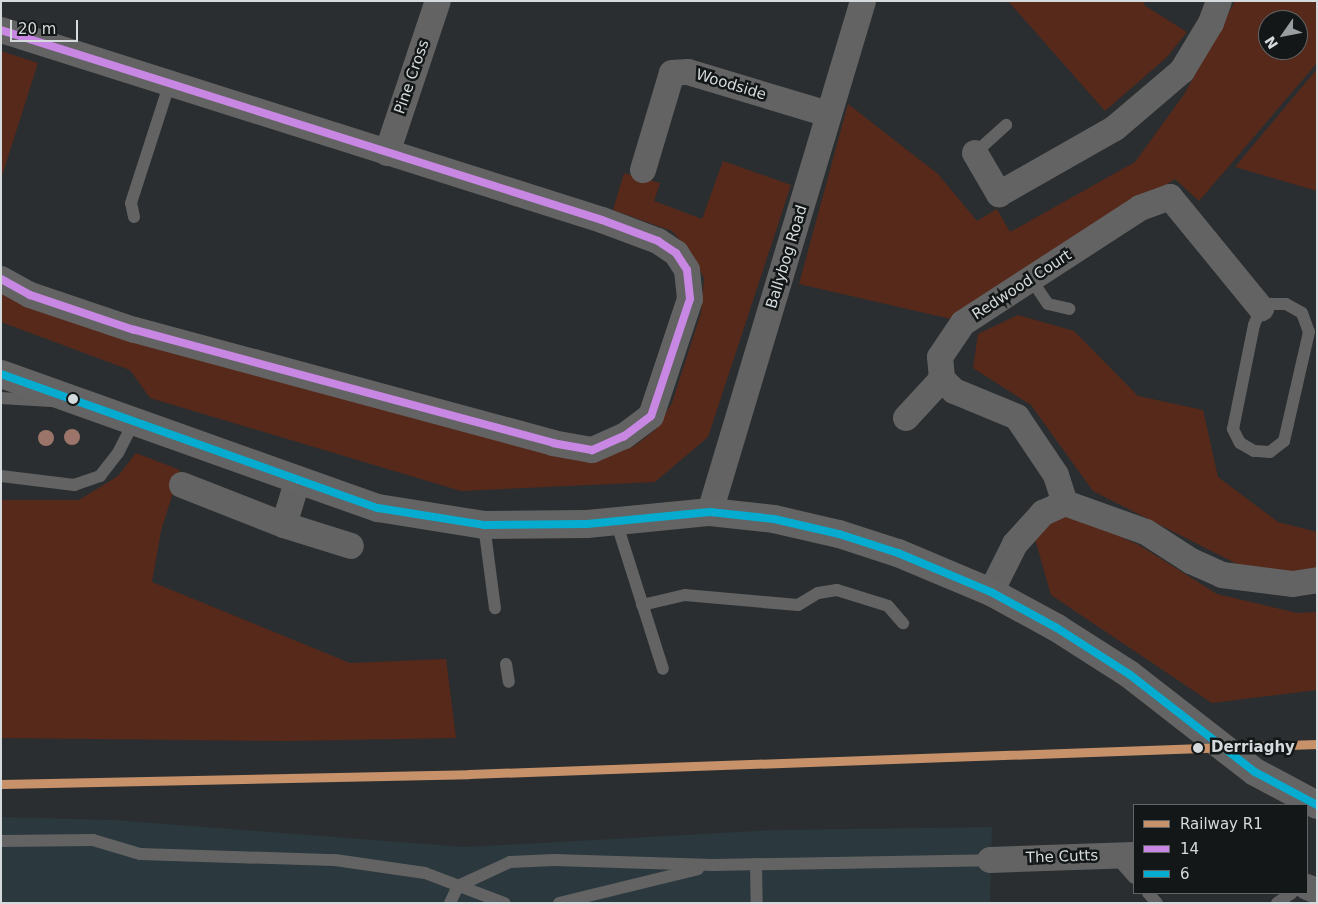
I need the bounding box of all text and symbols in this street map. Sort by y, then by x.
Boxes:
scale bar [12,10,80,42]
north arrow [1258,10,1308,60]
text: 20 m [18,20,56,38]
text: N [1261,33,1281,52]
street label: Pine Cross [391,37,433,117]
street label: Woodside [694,66,768,104]
street label: Ballybog Road [763,203,811,311]
street label: Redwood Court [969,246,1075,324]
unlabelled marker [68,394,78,404]
marker: Derriaghy [1189,739,1207,757]
place label: Derriaghy [1211,739,1295,757]
legend [1133,804,1308,894]
text: Railway R1 [1180,815,1263,833]
text: 14 [1180,840,1199,858]
street label: The Cutts [1026,847,1098,867]
text: 6 [1180,865,1190,883]

